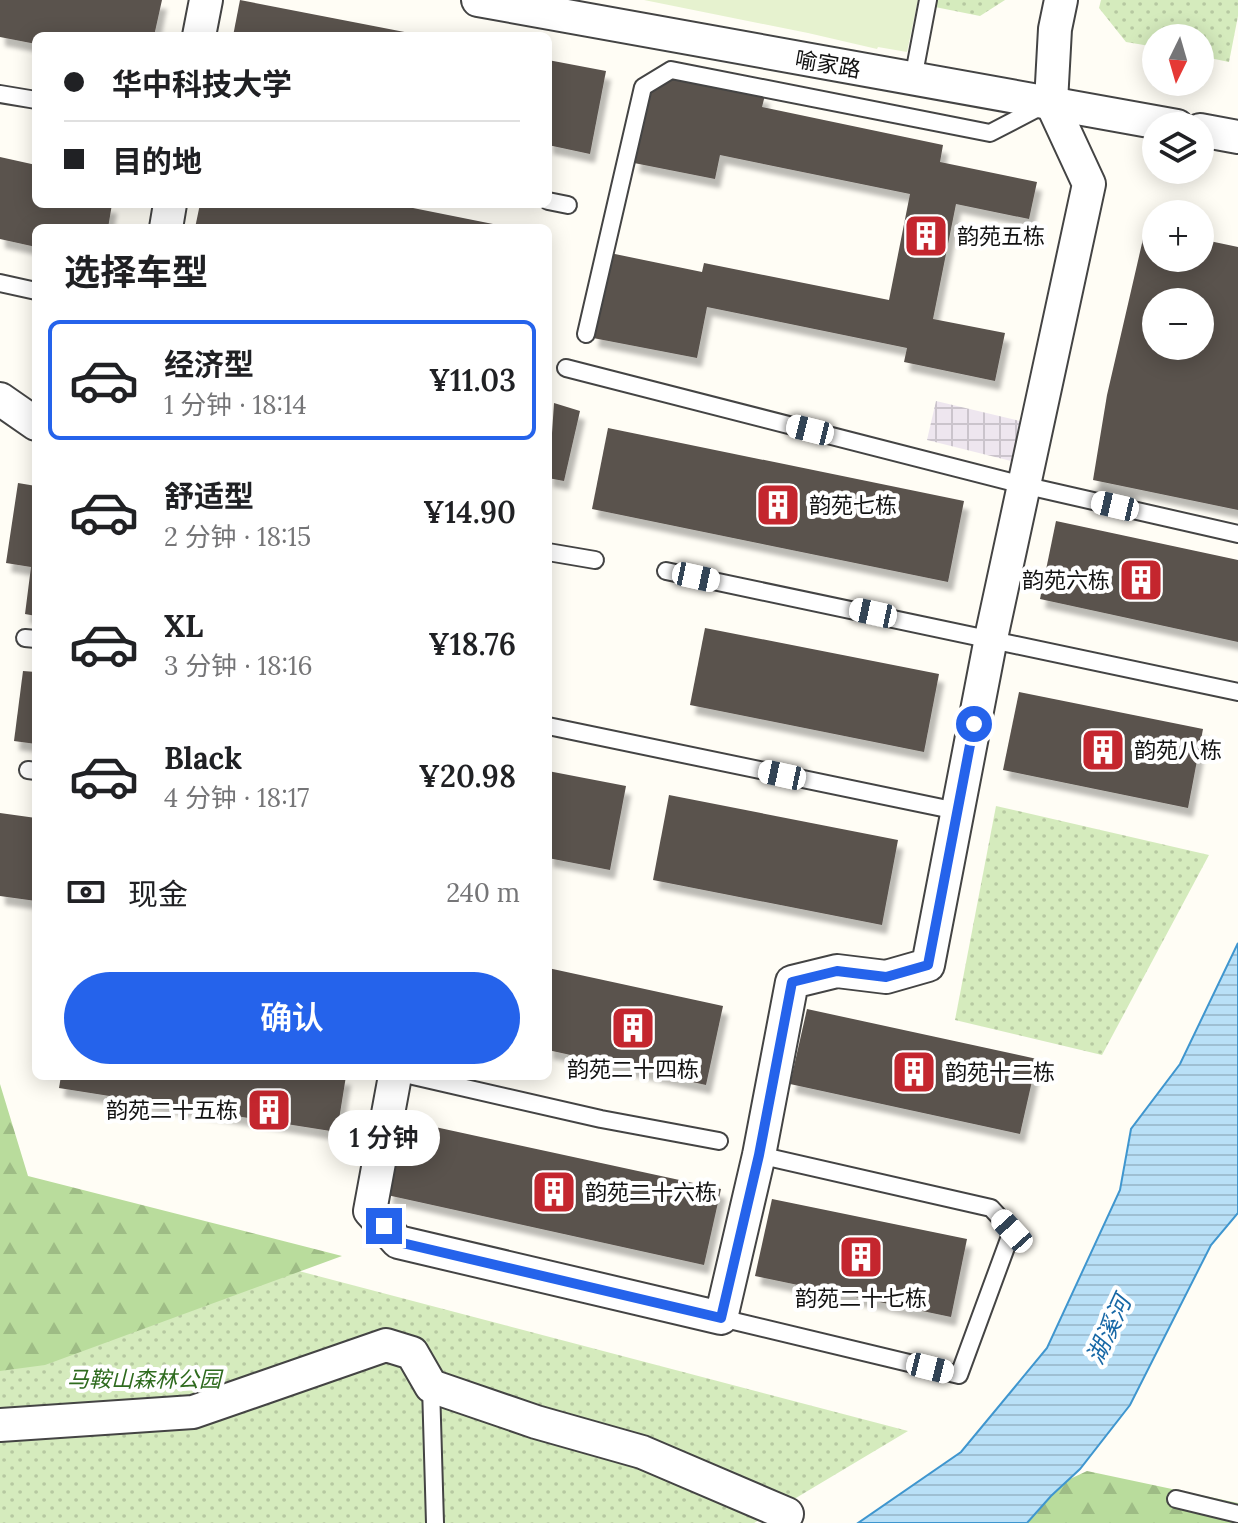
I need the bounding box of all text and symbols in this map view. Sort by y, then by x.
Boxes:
north arrow [1142,24,1214,96]
map controls [1142,24,1214,360]
street label: 喻家路 [793,44,863,84]
text: 华中科技大学 [112,65,292,103]
button: layers [1142,112,1214,184]
text: 目的地 [112,142,202,180]
button: + [1142,200,1214,272]
building icon: 韵苑五栋 [902,212,950,260]
place label: 韵苑五栋 [957,222,1045,250]
text: 选择车型 [64,249,208,295]
button: − [1142,288,1214,360]
icon: car [68,344,140,416]
text: 经济型 [164,345,254,383]
text: ¥11.03 [429,361,516,399]
text: 1 分钟 · 18:14 [164,388,307,421]
car [784,413,836,447]
icon: car [68,476,140,548]
text: 舒适型 [164,477,254,515]
building icon: 韵苑七栋 [754,481,802,529]
car [1089,489,1141,523]
place label: 韵苑七栋 [809,491,897,519]
text: ¥14.90 [423,493,516,531]
text: 2 分钟 · 18:15 [164,520,311,553]
building icon: 韵苑六栋 [1117,556,1165,604]
car [670,560,722,594]
place label: 韵苑六栋 [1022,566,1110,594]
car [847,596,899,630]
text: XL [164,607,203,645]
icon: car [68,608,140,680]
text: ¥18.76 [428,625,516,663]
text: 3 分钟 · 18:16 [164,649,313,682]
route start [956,706,992,742]
building icon: 韵苑八栋 [1079,726,1127,774]
place label: 韵苑八栋 [1134,736,1222,764]
text: Black [164,739,242,777]
icon: car [68,740,140,812]
text: ¥20.98 [419,757,516,795]
car [756,758,808,792]
text: 4 分钟 · 18:17 [164,781,309,814]
icon: cash [64,870,108,914]
text: 现金 [128,875,188,913]
text: 240 m [446,876,520,909]
button: 确认 [64,972,520,1064]
building icon: 韵苑二十四栋 [609,1004,657,1052]
building icon: 韵苑十二栋 [890,1048,938,1096]
place label: 韵苑二十四栋 [567,1055,699,1083]
place label: 韵苑十二栋 [945,1058,1055,1086]
building icon: 韵苑二十五栋 [245,1086,293,1134]
place label: 韵苑二十五栋 [106,1096,238,1124]
callout: 1 分钟 [328,1110,440,1166]
text: 1 分钟 [349,1121,419,1154]
building icon: 韵苑二十六栋 [530,1168,578,1216]
place label: 韵苑二十六栋 [585,1178,717,1206]
car [987,1205,1037,1257]
route end [366,1208,402,1244]
building icon: 韵苑二十七栋 [837,1233,885,1281]
place label: 韵苑二十七栋 [795,1284,927,1312]
water label: 湖溪河 [1079,1287,1139,1369]
car [904,1351,956,1385]
park label: 马鞍山森林公园 [67,1365,224,1393]

